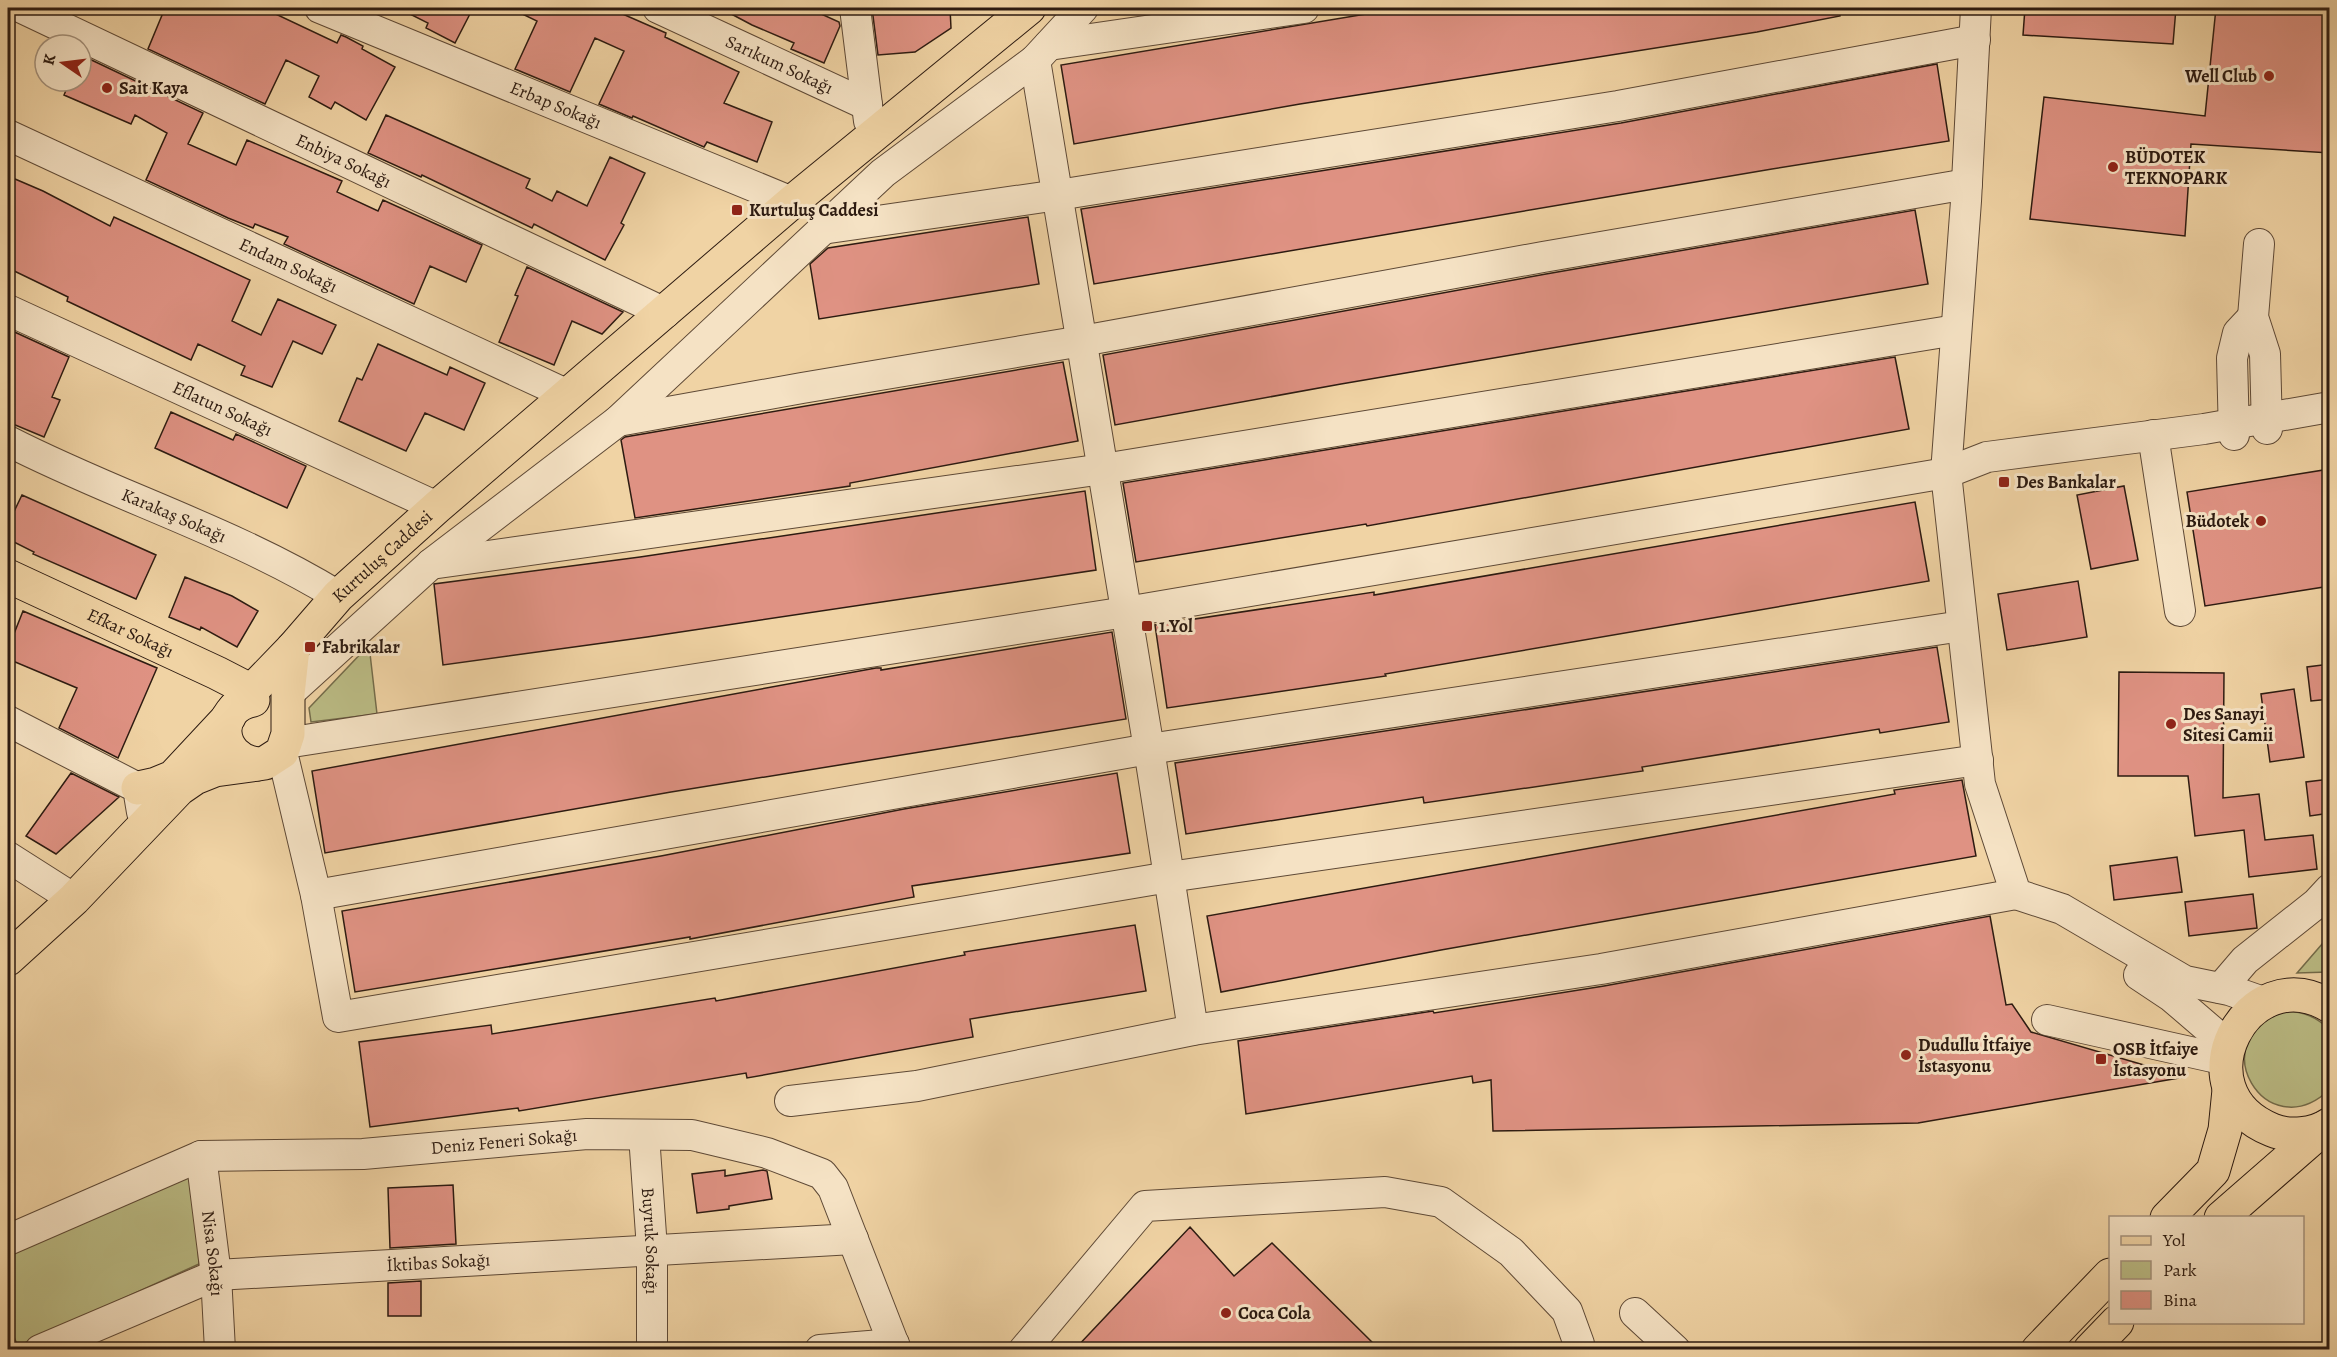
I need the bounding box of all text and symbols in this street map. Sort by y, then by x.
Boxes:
street label: Sarıkum Sokağı [722,29,837,100]
north arrow [33,33,93,93]
text: K [37,51,61,67]
place label: Well Club [2184,64,2257,88]
marker: Well Club [2262,69,2276,83]
street label: Erbap Sokağı [506,75,605,134]
place label: Sait Kaya [119,76,189,100]
marker: Sait Kaya [100,81,114,95]
street label: Enbiya Sokağı [292,128,395,194]
place label: BÜDOTEK TEKNOPARK [2125,145,2228,190]
marker: BÜDOTEK TEKNOPARK [2106,160,2120,174]
place label: Kurtuluş Caddesi [749,198,879,222]
marker: Kurtuluş Caddesi [730,203,744,217]
street label: Endam Sokağı [235,232,341,298]
street label: Eflatun Sokağı [169,375,276,442]
place label: Des Bankalar [2016,470,2116,494]
marker: Des Bankalar [1997,475,2011,489]
street label: Karakaş Sokağı [118,482,230,548]
street label: Kurtuluş Caddesi [327,505,438,608]
place label: Büdotek [2185,509,2250,533]
marker: Büdotek [2254,514,2268,528]
street label: Efkar Sokağı [83,602,178,663]
place label: 1.Yol [1159,614,1193,638]
marker: 1.Yol [1140,619,1154,633]
place label: Fabrikalar [322,635,401,659]
marker: Fabrikalar [303,640,317,654]
place label: Des Sanayi Sitesi Camii [2183,702,2273,747]
marker: Des Sanayi Sitesi Camii [2164,717,2178,731]
place label: Dudullu İtfaiye İstasyonu [1918,1033,2031,1078]
place label: OSB İtfaiye İstasyonu [2113,1037,2198,1082]
marker: Dudullu İtfaiye İstasyonu [1899,1048,1913,1062]
marker: OSB İtfaiye İstasyonu [2094,1052,2108,1066]
street label: Deniz Feneri Sokağı [430,1123,578,1160]
street label: Buyruk Sokağı [636,1187,664,1294]
street label: Nisa Sokağı [196,1209,229,1297]
legend [2109,1216,2304,1324]
text: Yol [2162,1228,2186,1252]
street label: İktibas Sokağı [386,1248,491,1277]
text: Park [2163,1258,2197,1282]
text: Bina [2163,1288,2198,1312]
place label: Coca Cola [1238,1301,1311,1325]
marker: Coca Cola [1219,1306,1233,1320]

